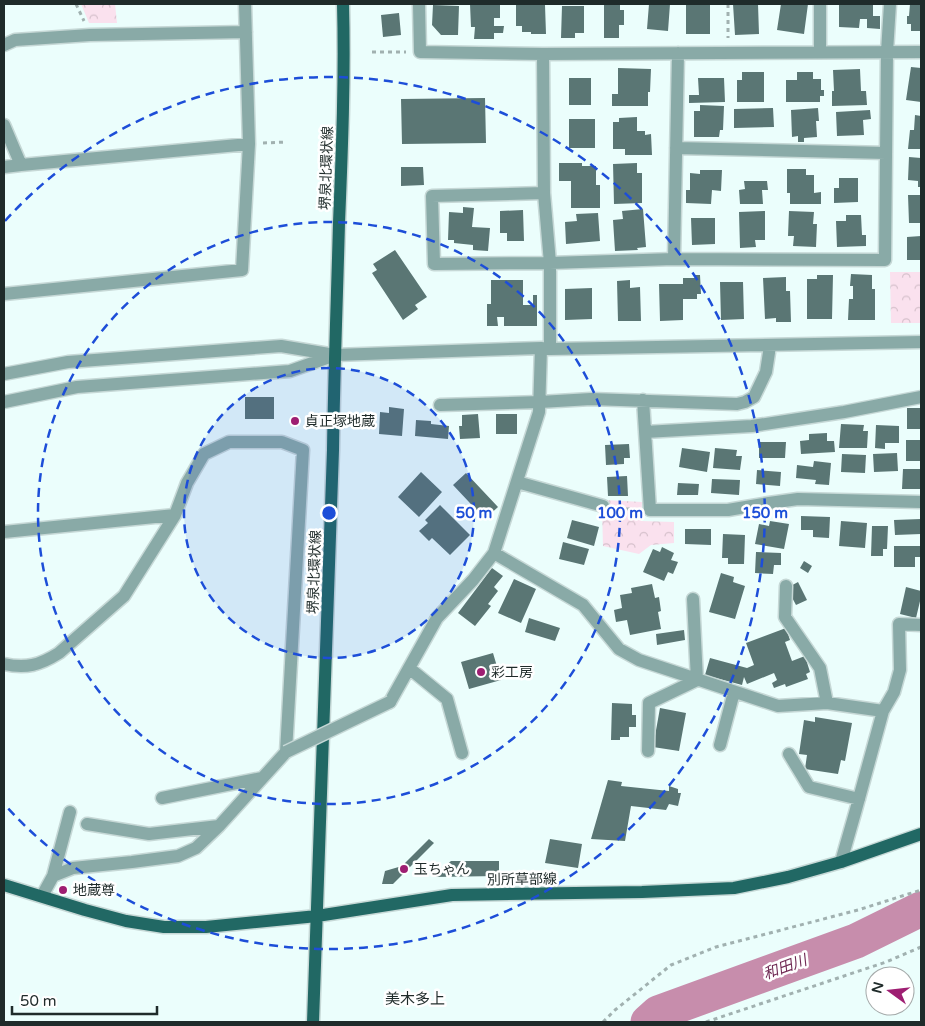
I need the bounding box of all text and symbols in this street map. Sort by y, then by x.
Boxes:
street label: 堺泉北環状線 [317,126,336,210]
place label: 貞正塚地蔵 [305,413,375,430]
marker: 貞正塚地蔵 [289,415,301,427]
centre of rings [320,504,338,522]
text: 50 m [456,504,492,522]
text: 100 m [597,504,643,522]
text: 150 m [742,504,788,522]
street label: 堺泉北環状線 [305,530,324,614]
place label: 彩工房 [491,664,533,681]
marker: 彩工房 [475,666,487,678]
place label: 玉ちゃん [414,861,470,878]
marker: 玉ちゃん [398,863,410,875]
street label: 別所草部線 [487,870,557,889]
place label: 地蔵尊 [73,882,115,899]
marker: 地蔵尊 [57,884,69,896]
water label: 和田川 [761,950,811,983]
north arrow [865,966,915,1016]
text: N [868,980,888,995]
scale bar [12,984,158,1016]
district label: 美木多上 [385,990,445,1008]
text: 50 m [20,992,57,1010]

